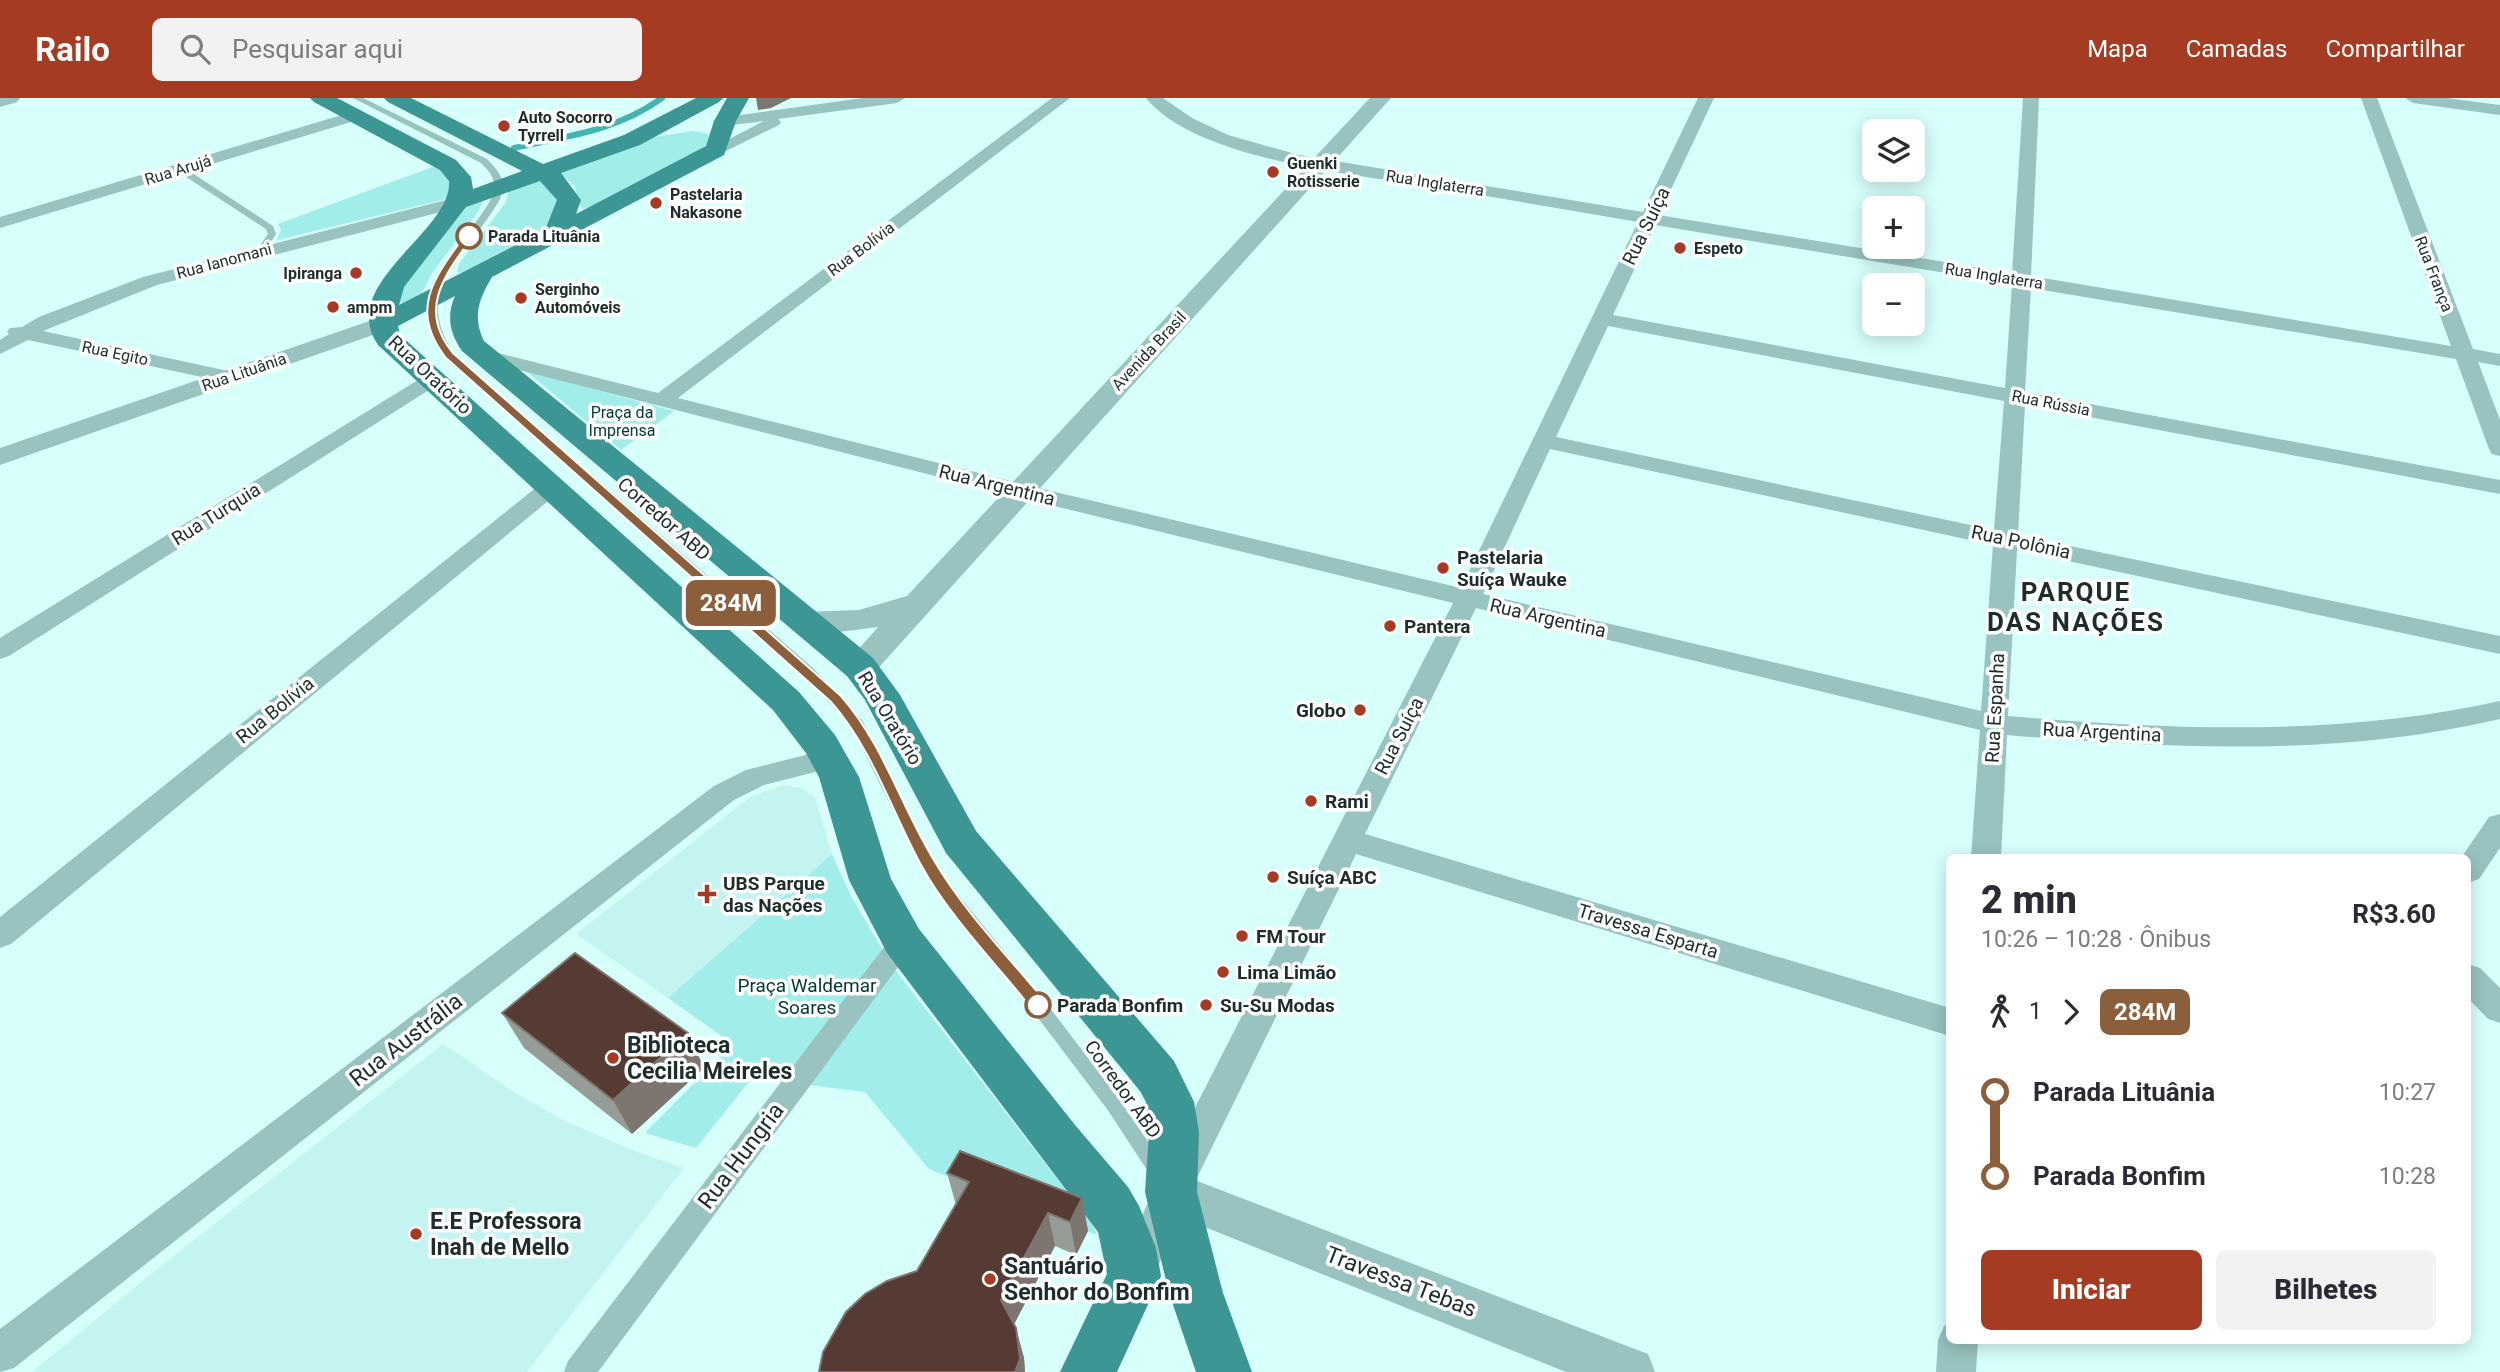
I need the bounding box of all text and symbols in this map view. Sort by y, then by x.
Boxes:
search box [152,18,642,81]
text: Railo [35,30,110,69]
icon: search [176,30,214,68]
text: Pesquisar aqui [232,34,403,64]
text: Mapa [2087,35,2148,63]
text: Camadas [2186,35,2287,63]
text: Compartilhar [2325,35,2465,63]
place label: Auto Socorro Tyrrell [518,108,613,145]
marker: Auto Socorro Tyrrell [496,118,512,134]
map controls [1862,119,1925,336]
button: layers [1862,119,1925,182]
street label: Rua Arujá [142,151,214,189]
place label: Guenki Rotisserie [1287,154,1360,191]
marker: Guenki Rotisserie [1265,164,1281,180]
street label: Rua Inglaterra [1385,166,1485,200]
street label: Rua Suíça [1617,183,1675,269]
place label: Pastelaria Nakasone [670,185,743,222]
marker: Pastelaria Nakasone [648,195,664,211]
button: + [1862,196,1925,259]
street label: Rua Bolívia [824,218,898,280]
marker: Parada Lituânia [456,223,482,249]
place label: Parada Lituânia [488,227,601,246]
street label: Rua França [2411,233,2457,315]
street label: Rua Ianomani [174,239,274,283]
place label: Espeto [1694,239,1743,258]
marker: Espeto [1672,240,1688,256]
street label: Rua Inglaterra [1944,259,2044,293]
place label: Ipiranga [283,264,342,283]
marker: Ipiranga [348,265,364,281]
button: − [1862,273,1925,336]
place label: Serginho Automóveis [535,280,621,317]
marker: Serginho Automóveis [513,290,529,306]
place label: ampm [347,298,392,317]
marker: ampm [325,299,341,315]
street label: Avenida Brasil [1108,308,1190,394]
street label: Rua Oratório [384,331,476,419]
street label: Rua Egito [80,337,150,369]
street label: Rua Lituânia [199,349,289,395]
street label: Rua Rússia [2010,386,2092,420]
park label: Praça da Imprensa [589,403,655,440]
street label: Rua Argentina [937,459,1057,511]
street label: Corredor ABD [613,472,715,566]
street label: Rua Turquia [167,478,265,550]
street label: Rua Polônia [1969,520,2073,564]
place label: Pastelaria Suíça Wauke [1457,546,1567,591]
marker: Pastelaria Suíça Wauke [1435,560,1451,576]
district label: PARQUE DAS NAÇÕES [1987,577,2165,637]
line badge: 284M [682,580,780,626]
text: 284M [700,589,762,617]
street label: Rua Argentina [1488,593,1608,643]
place label: Pantera [1404,615,1470,638]
marker: Pantera [1382,618,1398,634]
street label: Rua Espanha [1981,652,2009,764]
street label: Rua Oratório [853,667,927,769]
street label: Rua Bolívia [231,672,319,748]
street label: Rua Suíça [1370,693,1428,779]
place label: Globo [1296,699,1346,722]
marker: Globo [1352,702,1368,718]
street label: Rua Argentina [2042,717,2162,747]
place label: Rami [1325,790,1369,813]
marker: Rami [1303,793,1319,809]
place label: Suíça ABC [1287,866,1377,889]
marker: Suíça ABC [1265,869,1281,885]
place label: UBS Parque das Nações [723,872,825,917]
text: 2 min [1981,878,2077,922]
marker: UBS Parque das Nações [697,884,717,904]
street label: Travessa Esparta [1575,899,1721,963]
text: R$3.60 [2352,899,2436,929]
place label: FM Tour [1256,925,1326,948]
text: 10:26 – 10:28 · Ônibus [1981,926,2211,953]
marker: FM Tour [1234,928,1250,944]
place label: Lima Limão [1237,961,1337,984]
marker: Lima Limão [1215,964,1231,980]
park label: Praça Waldemar Soares [737,974,877,1019]
street label: Rua Austrália [344,988,468,1092]
marker: Parada Bonfim [1025,992,1051,1018]
icon: walk [1981,993,2019,1031]
icon: forward [2052,993,2090,1031]
place label: Parada Bonfim [1057,994,1183,1017]
place label: Su-Su Modas [1220,994,1335,1017]
marker: Su-Su Modas [1198,997,1214,1013]
text: 1 [2029,998,2042,1025]
text: 284M [2114,998,2176,1026]
place label: Biblioteca Cecilia Meireles [627,1032,792,1085]
street label: Corredor ABD [1080,1036,1166,1142]
marker: Biblioteca Cecilia Meireles [605,1050,621,1066]
text: Parada Lituânia [2033,1077,2215,1107]
text: 10:27 [2379,1079,2436,1106]
street label: Rua Hungria [692,1098,790,1214]
text: Parada Bonfim [2033,1161,2206,1191]
text: 10:28 [2379,1163,2436,1190]
place label: E.E Professora Inah de Mello [430,1208,582,1261]
marker: E.E Professora Inah de Mello [408,1226,424,1242]
street label: Travessa Tebas [1322,1241,1480,1323]
button: Iniciar [1981,1250,2202,1330]
button: Bilhetes [2216,1250,2436,1330]
place label: Santuário Senhor do Bonfim [1004,1253,1190,1306]
marker: Santuário Senhor do Bonfim [982,1271,998,1287]

